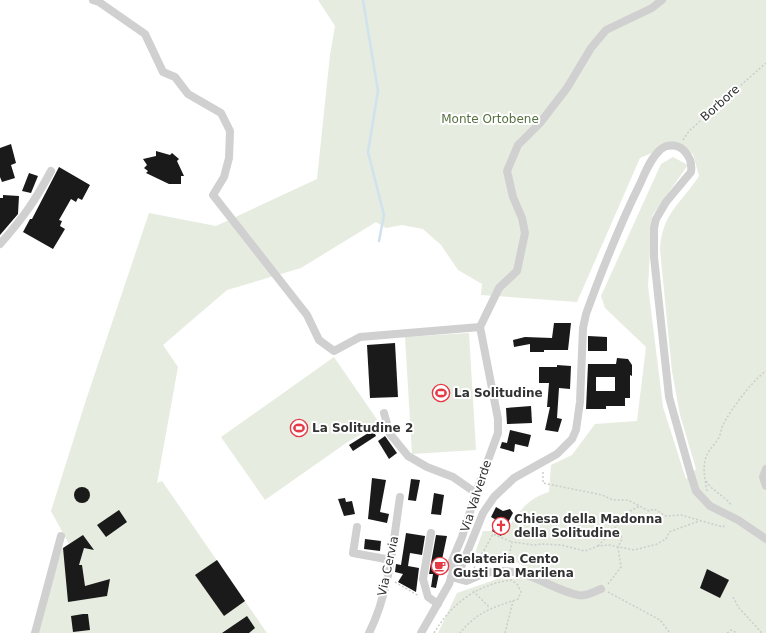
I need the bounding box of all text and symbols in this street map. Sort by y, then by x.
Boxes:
street label: Borbore [698,82,742,124]
park label: Monte Ortobene [441,112,539,126]
sports icon: La Solitudine [431,383,451,403]
place label: La Solitudine [454,386,543,400]
sports icon: La Solitudine 2 [289,418,309,438]
place label: La Solitudine 2 [312,421,413,435]
street label: Via Valverde [458,458,494,534]
place label: Chiesa della Madonna della Solitudine [514,512,662,540]
church icon: Chiesa della Madonna della Solitudine [491,516,511,536]
street label: Via Cervia [375,535,401,597]
place label: Gelateria Cento Gusti Da Marilena [453,552,574,580]
cafe icon: Gelateria Cento Gusti Da Marilena [430,556,450,576]

